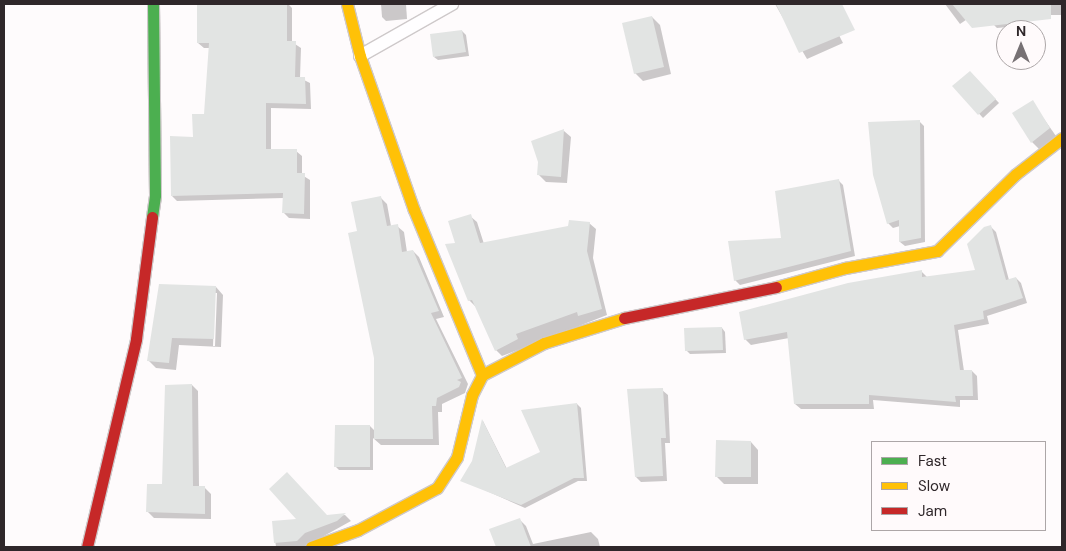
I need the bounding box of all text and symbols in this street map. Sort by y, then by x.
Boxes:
north arrow [996,20,1046,70]
text: N [1016,22,1026,40]
legend [871,441,1046,531]
text: Fast [918,451,947,471]
text: Slow [918,476,950,496]
text: Jam [918,501,947,521]

